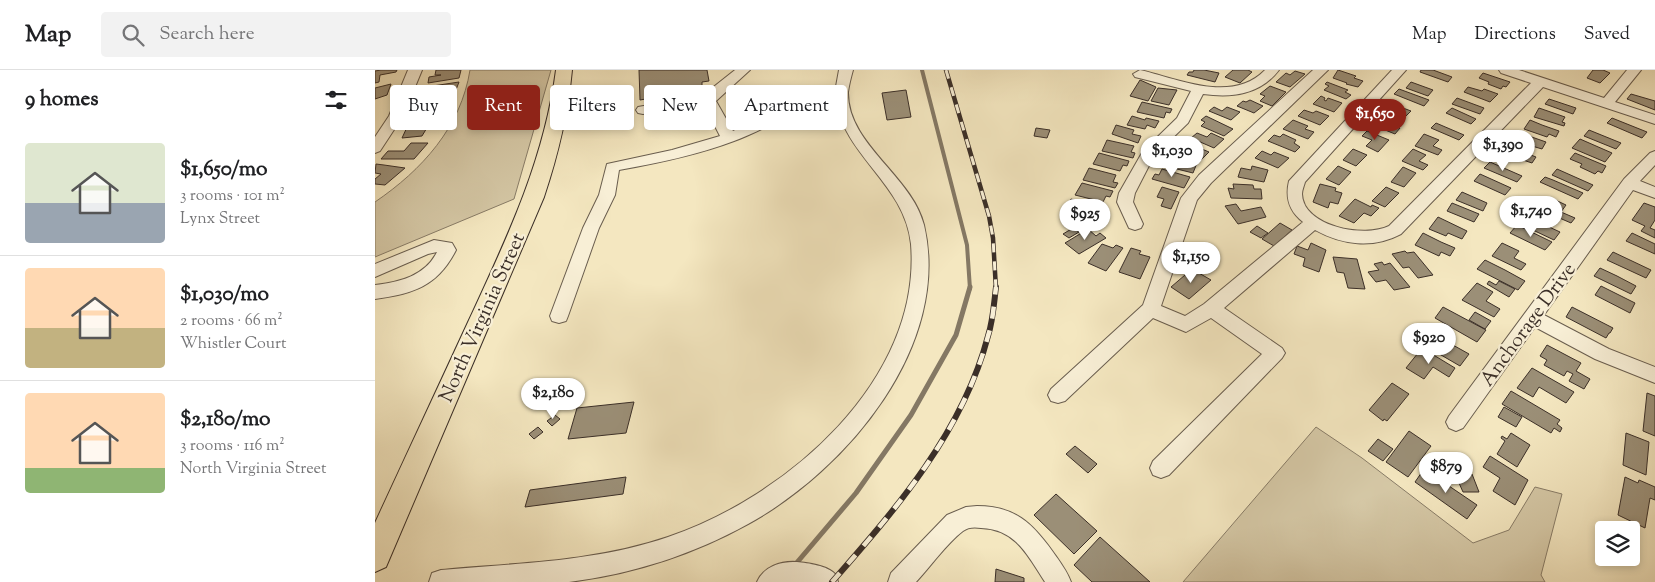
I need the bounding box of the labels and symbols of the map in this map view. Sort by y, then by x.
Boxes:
pin: $1,650 [1334,98,1416,141]
pin: $1,390 [1462,129,1544,172]
pin: $1,030 [1131,136,1213,178]
pin: $1,740 [1490,196,1572,238]
pin: $925 [1055,198,1115,241]
street label: North Virginia Street [433,228,534,408]
pin: $1,150 [1150,242,1232,284]
street label: Anchorage Drive [1474,257,1584,393]
pin: $920 [1399,322,1459,365]
pin: $2,180 [512,378,594,420]
pin: $879 [1416,452,1476,494]

